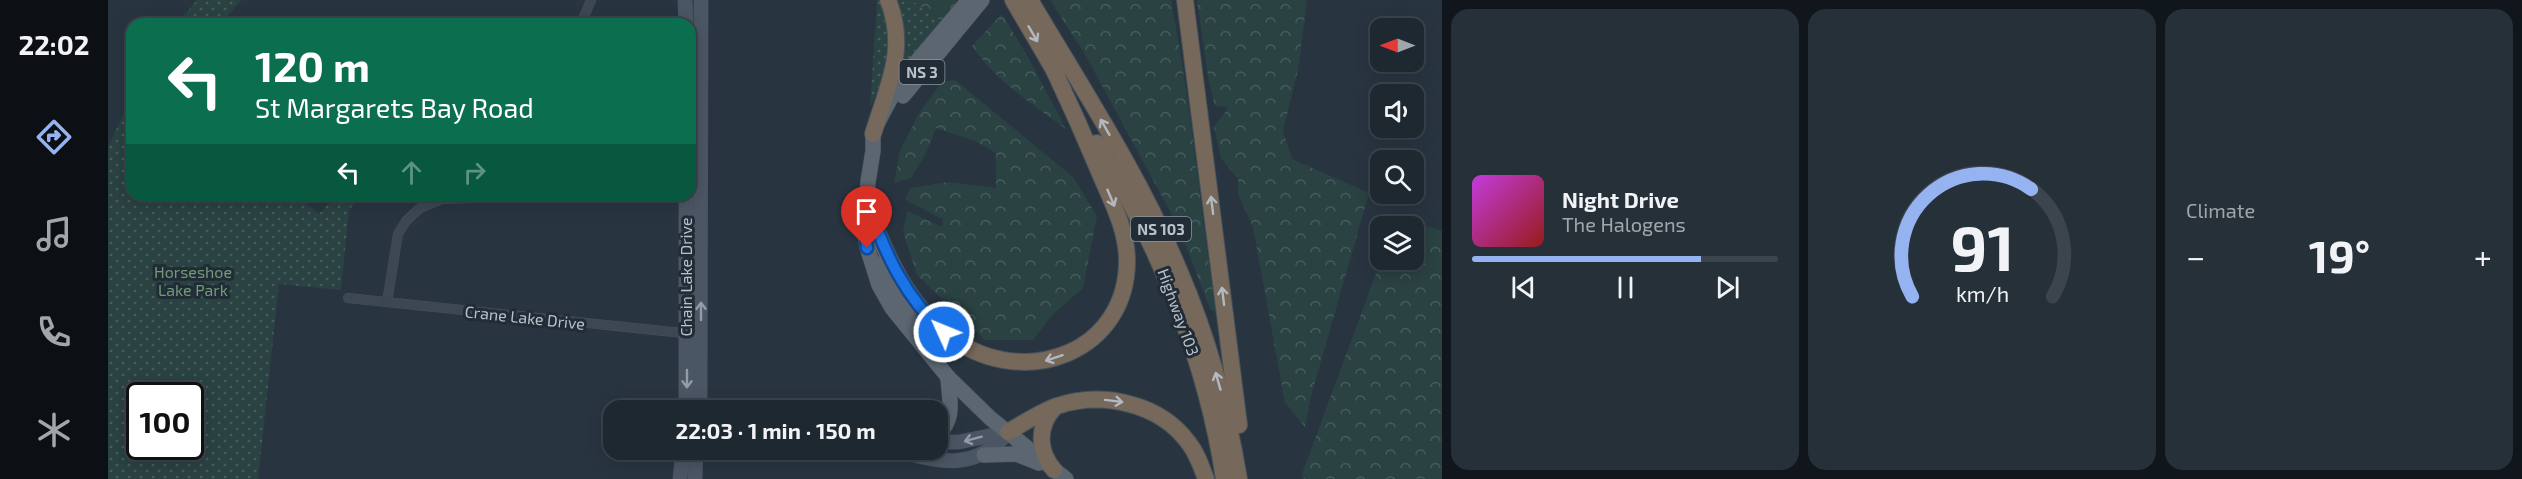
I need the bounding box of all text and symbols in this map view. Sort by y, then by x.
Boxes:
north arrow [1370,18,1424,72]
map controls [1370,18,1424,270]
one-way arrow [1027,25,1039,42]
text: 22:02 [18,28,90,60]
text: 120 m [255,40,370,90]
icon: left [156,42,234,120]
road number: NS 3 [900,60,944,84]
button: sound [1370,84,1424,138]
text: St Margarets Bay Road [255,91,534,123]
icon: directions [33,116,75,158]
one-way arrow [1098,119,1110,136]
button: search [1370,150,1424,204]
icon: left [332,156,365,189]
icon: ahead [395,156,428,189]
icon: right [458,156,491,189]
pin [841,186,892,248]
text: Night Drive [1562,186,1679,212]
one-way arrow [1105,189,1117,207]
icon: arrive [850,195,883,228]
one-way arrow [1206,196,1217,215]
text: Climate [2186,198,2255,222]
text: 91 [1950,209,2014,284]
text: The Halogens [1562,212,1686,236]
icon: music [33,213,75,255]
button: layers [1370,216,1424,270]
street label: Chain Lake Drive [676,217,695,337]
road number: NS 103 [1131,217,1191,241]
text: 19° [2309,228,2370,282]
text: − [2186,236,2205,276]
text: + [2474,236,2492,276]
park label: Horseshoe Lake Park [154,262,232,299]
street label: Highway 103 [1154,266,1204,358]
icon: previous [1507,271,1540,304]
icon: pause [1609,271,1642,304]
icon: next [1711,271,1744,304]
text: km/h [1955,281,2009,306]
one-way arrow [1217,286,1228,306]
position arrow [912,300,976,364]
street label: Crane Lake Drive [464,301,586,333]
one-way arrow [695,301,707,321]
icon: phone [33,311,75,353]
one-way arrow [1045,353,1064,364]
one-way arrow [681,369,693,389]
one-way arrow [1212,372,1223,391]
speed limit sign: 100 [126,382,204,460]
one-way arrow [1103,396,1123,407]
icon: climate [33,409,75,451]
text: 22:03 · 1 min · 150 m [675,417,876,443]
one-way arrow [964,433,983,445]

